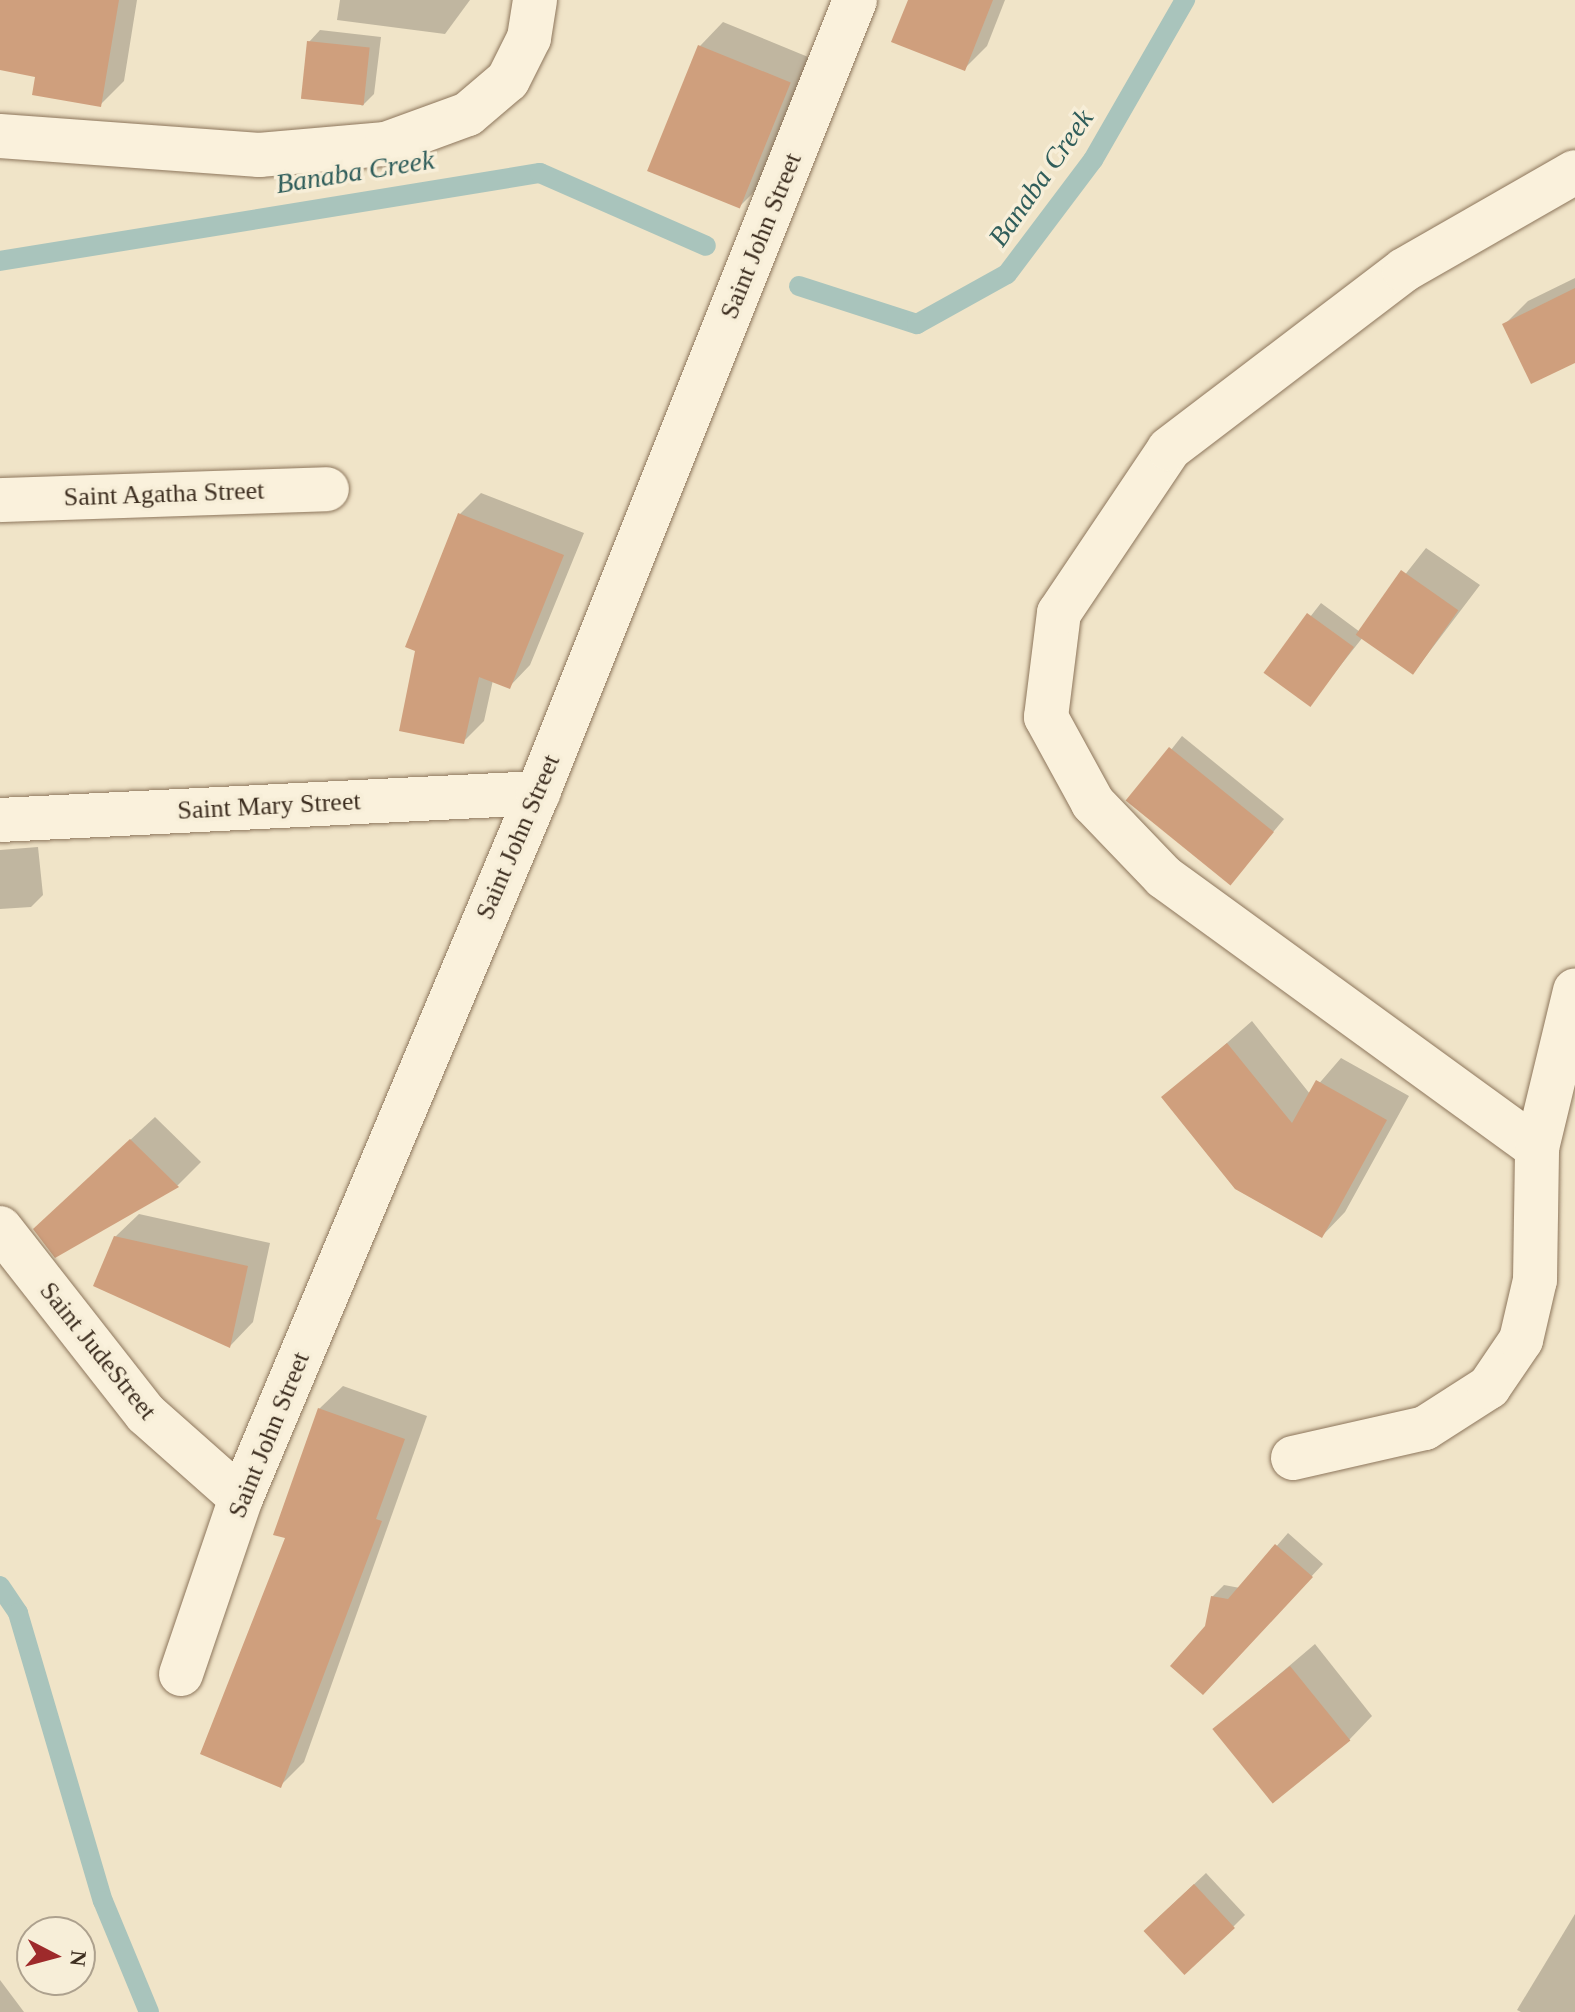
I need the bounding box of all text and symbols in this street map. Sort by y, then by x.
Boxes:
water label: Banaba Creek [981,103,1101,253]
water label: Banaba Creek [273,143,437,201]
street label: Saint John Street [714,148,808,324]
street label: Saint Agatha Street [62,475,266,513]
street label: Saint John Street [469,750,567,924]
street label: Saint Mary Street [177,786,361,826]
street label: Saint JudeStreet [33,1276,163,1426]
street label: Saint John Street [222,1347,316,1523]
north arrow [16,1916,96,1996]
text: N [65,1949,92,1968]

